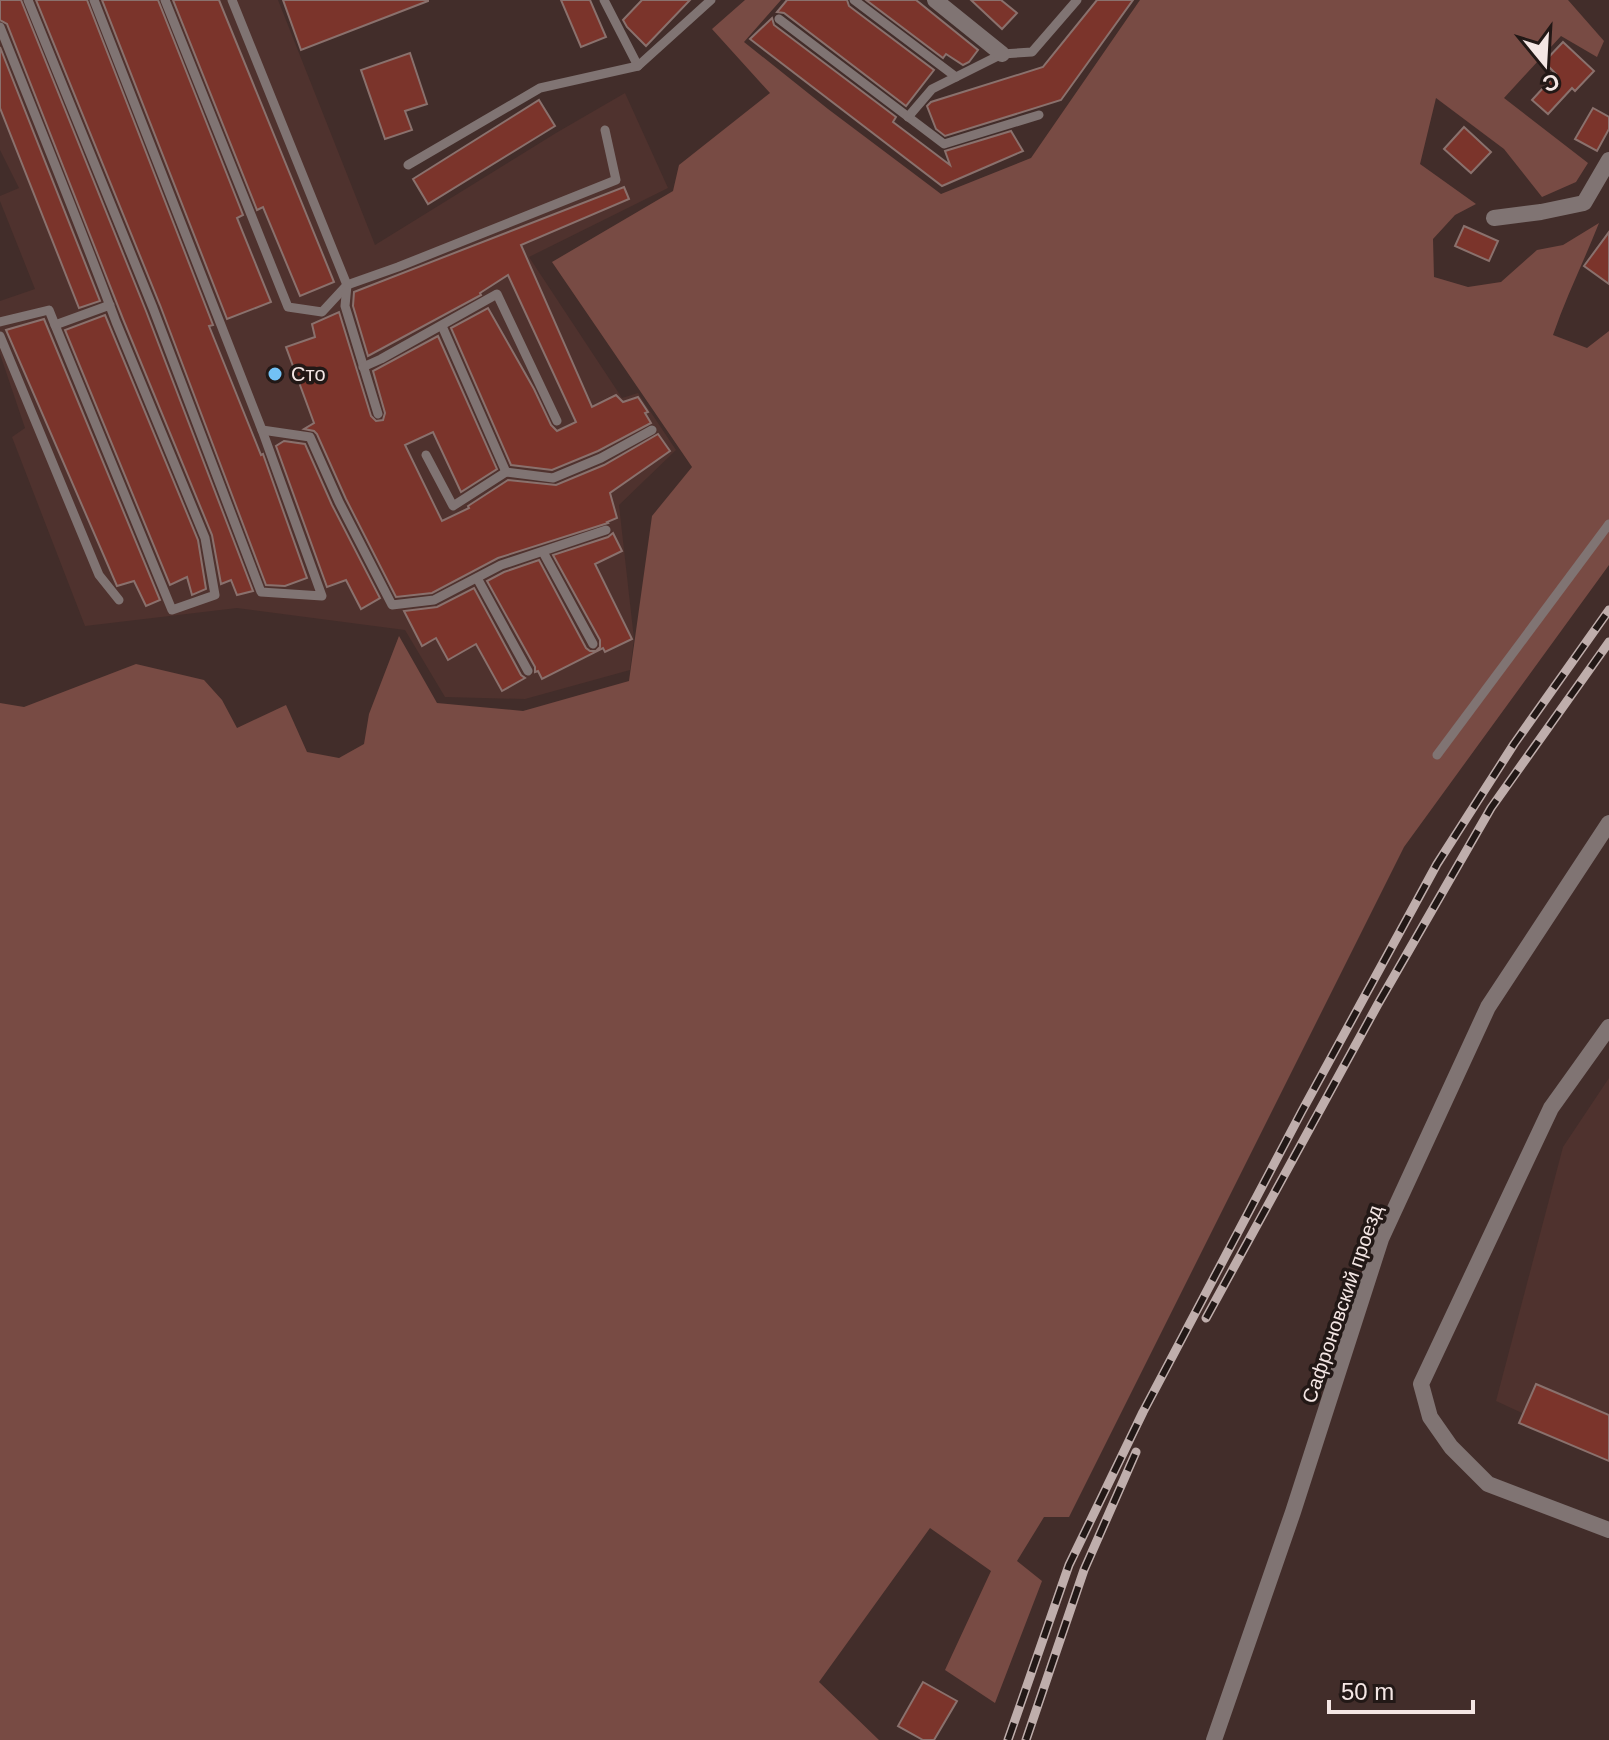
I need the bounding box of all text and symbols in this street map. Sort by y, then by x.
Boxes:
north arrow [1505,24,1585,104]
text: С [1540,68,1562,97]
place label: Сто [291,363,326,385]
marker: Сто [266,365,284,383]
street label: Сафроновский проезд [1298,1202,1386,1406]
scale bar [1329,1664,1473,1714]
text: 50 m [1341,1678,1394,1705]

